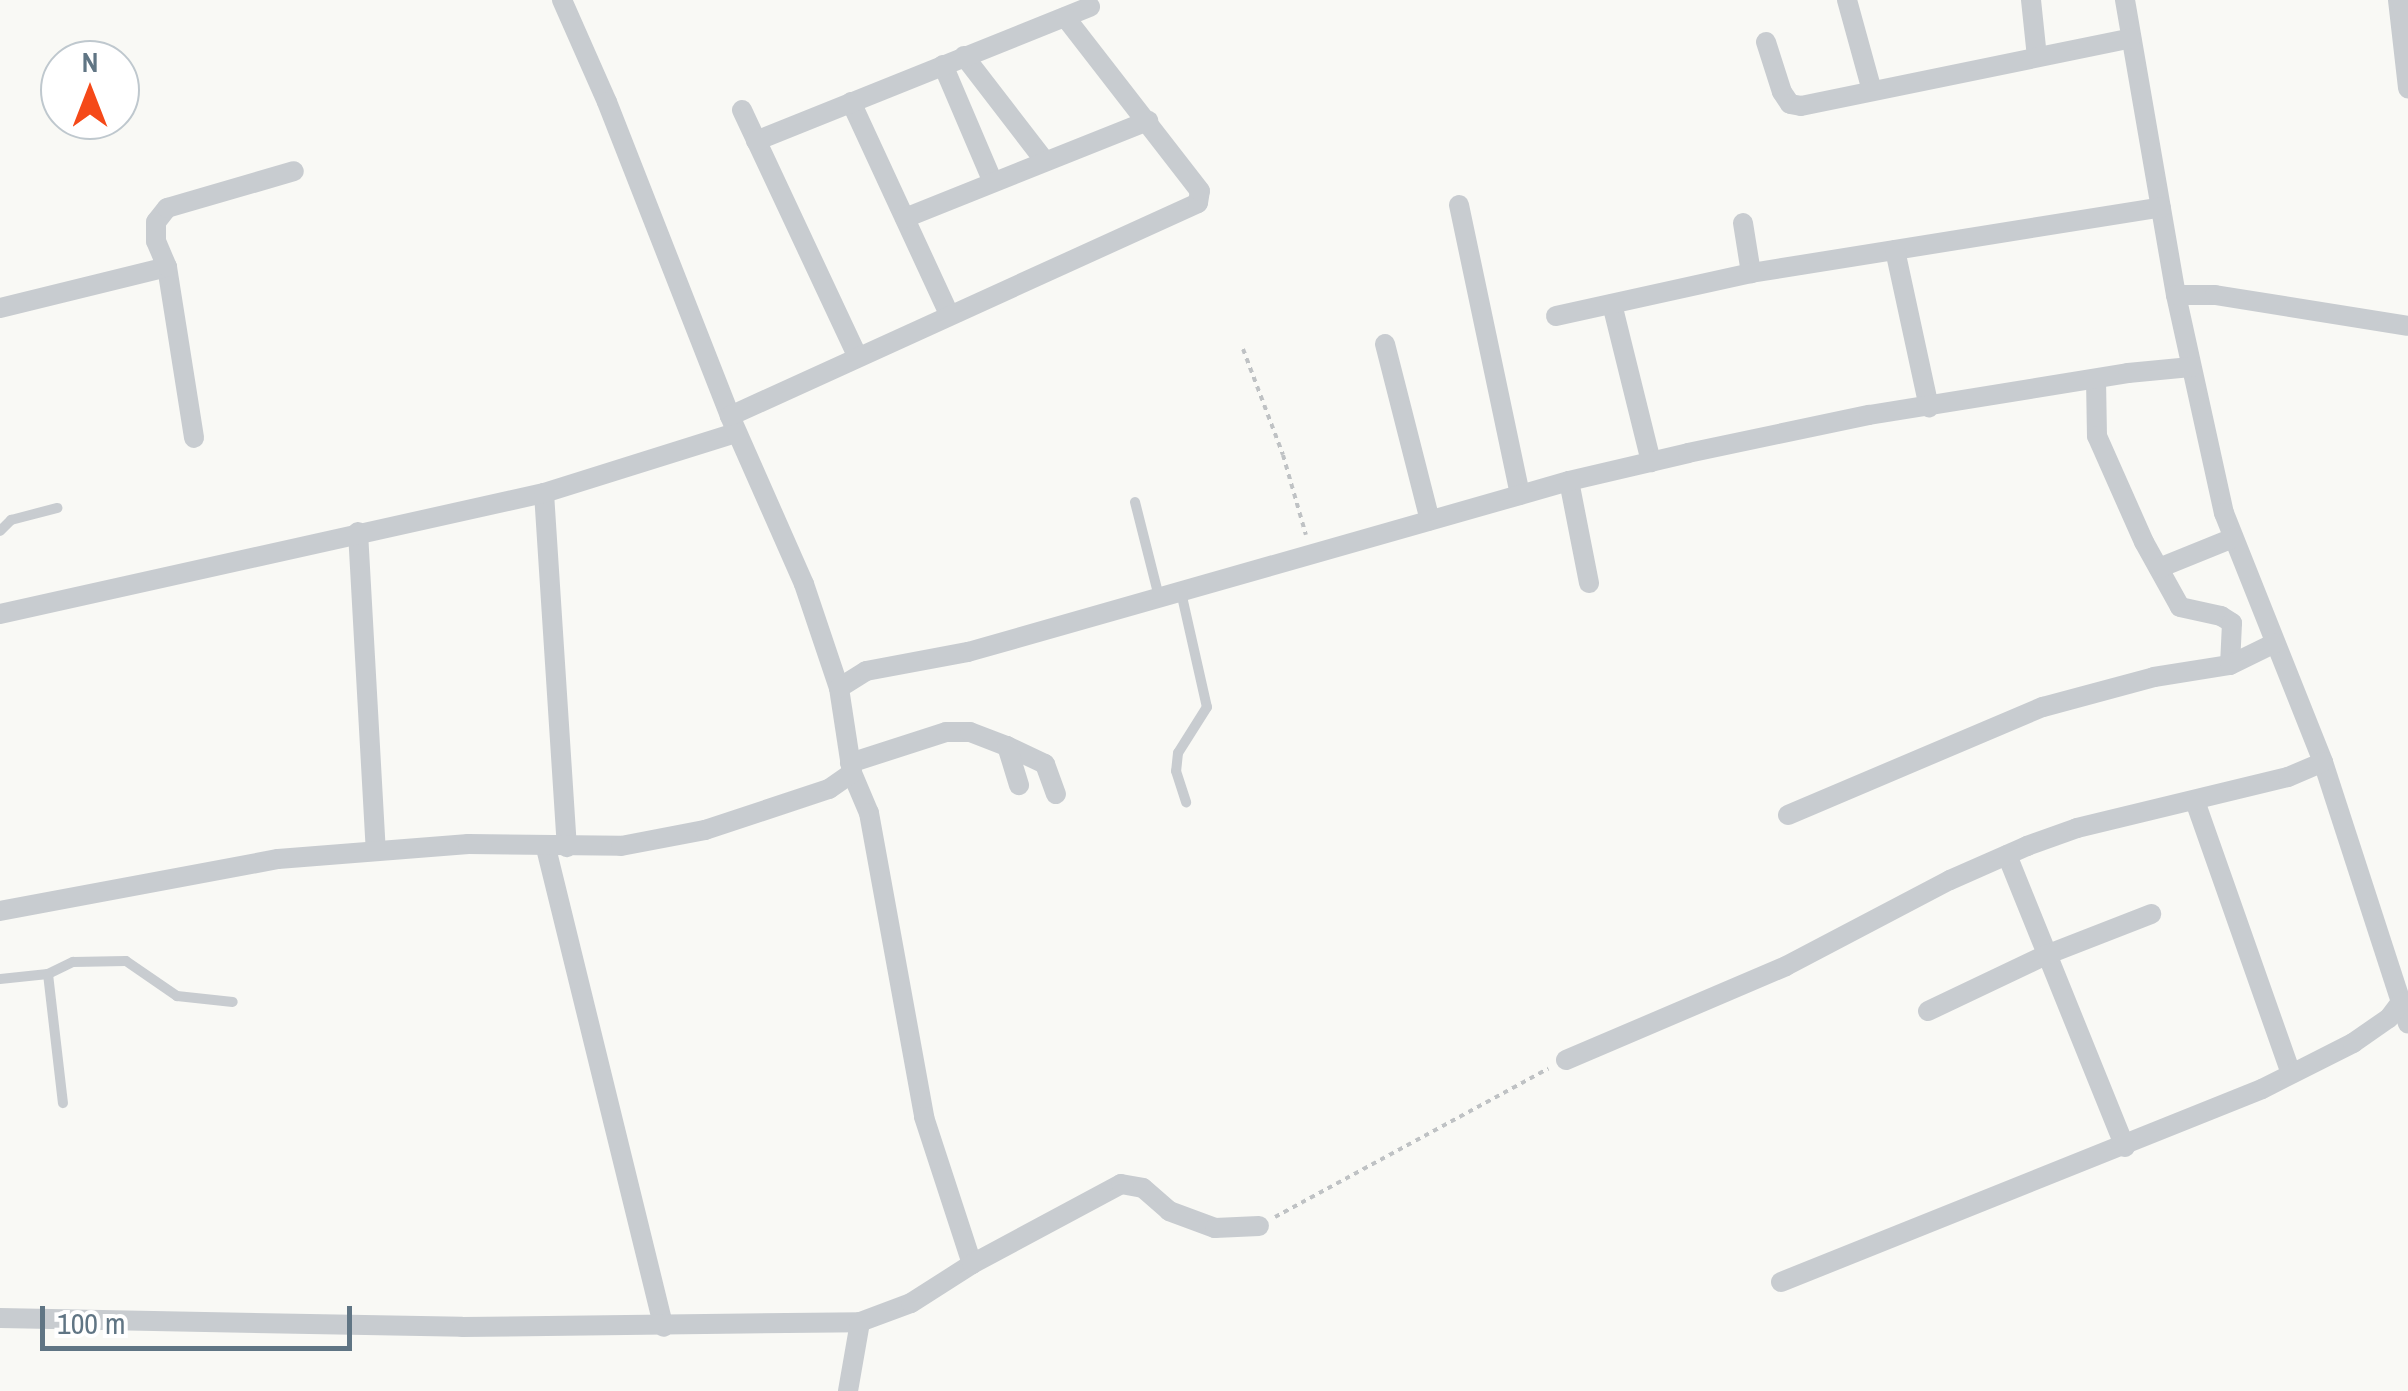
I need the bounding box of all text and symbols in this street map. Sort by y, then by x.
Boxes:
north arrow [40,40,140,140]
text: N [82,43,98,81]
scale bar [45,1286,358,1348]
text: 100 m [57,1303,125,1343]

